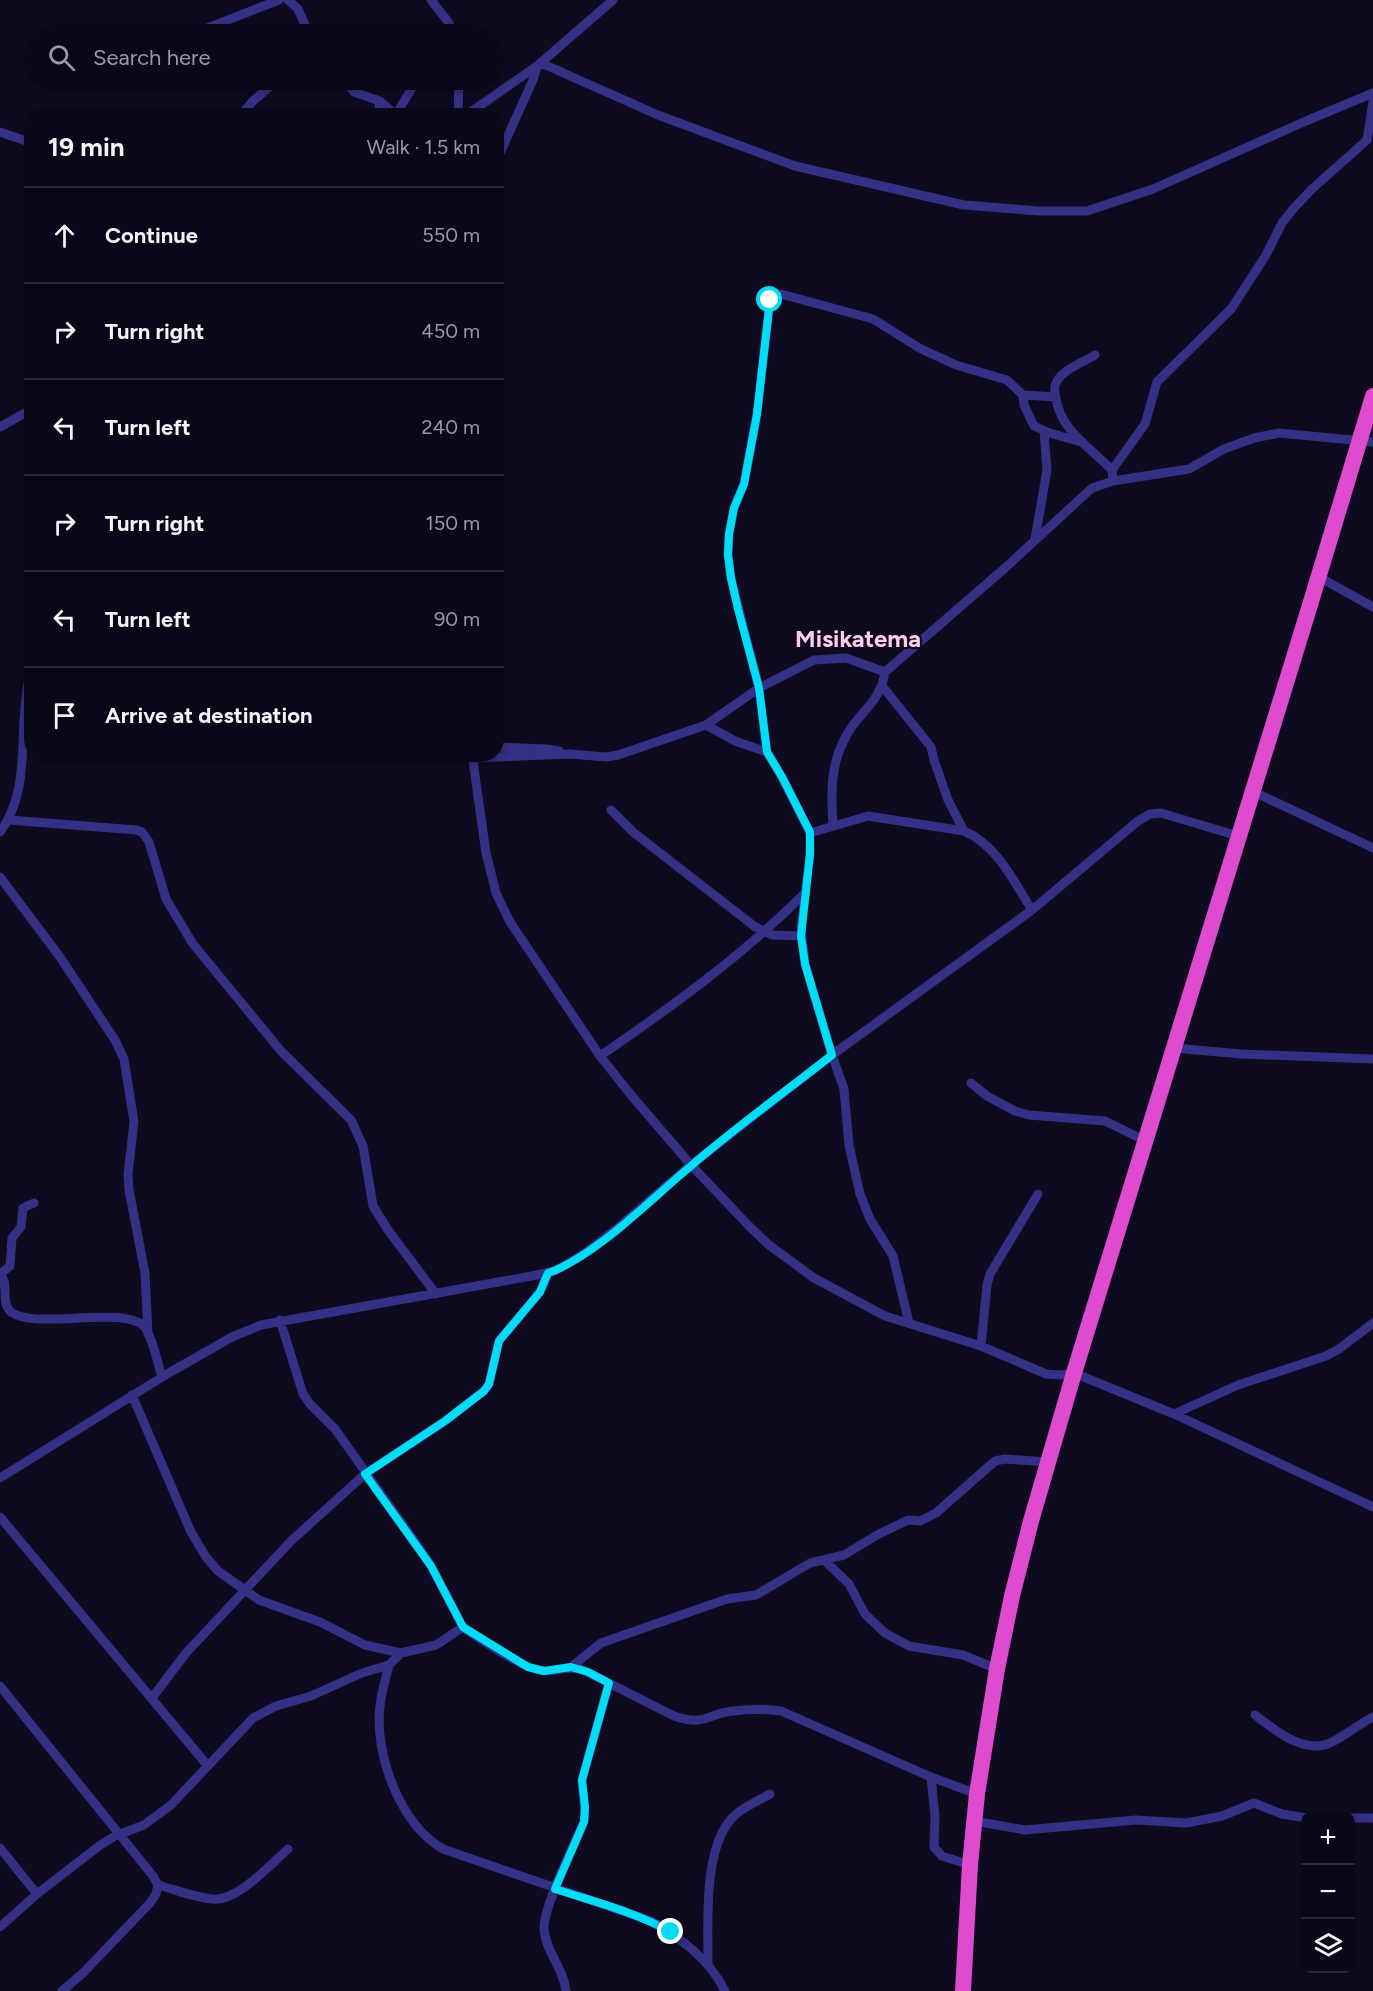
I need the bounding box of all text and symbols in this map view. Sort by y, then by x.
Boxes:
search box [24,24,504,90]
icon: search [45,41,78,74]
text: Search here [93,44,211,71]
text: 19 min [48,131,125,163]
text: Walk · 1.5 km [367,135,480,159]
icon: ahead [48,219,81,252]
text: Continue [105,222,198,249]
text: 550 m [422,223,480,247]
route start [756,286,782,312]
icon: right [48,315,81,348]
text: Turn right [105,318,204,345]
text: 450 m [421,319,480,343]
icon: left [48,411,81,444]
text: Turn left [105,414,191,441]
text: 240 m [422,415,480,439]
icon: right [48,507,81,540]
text: Turn right [105,510,204,537]
text: 150 m [425,511,480,535]
icon: left [48,603,81,636]
text: Turn left [105,606,191,633]
text: 90 m [434,607,480,631]
district label: Misikatema [795,624,921,653]
icon: arrive [48,699,81,732]
text: Arrive at destination [105,702,313,729]
map controls [1301,1811,1355,1973]
button: + [1301,1811,1355,1865]
button: − [1301,1865,1355,1919]
route end [657,1918,683,1944]
button: layers [1301,1919,1355,1973]

